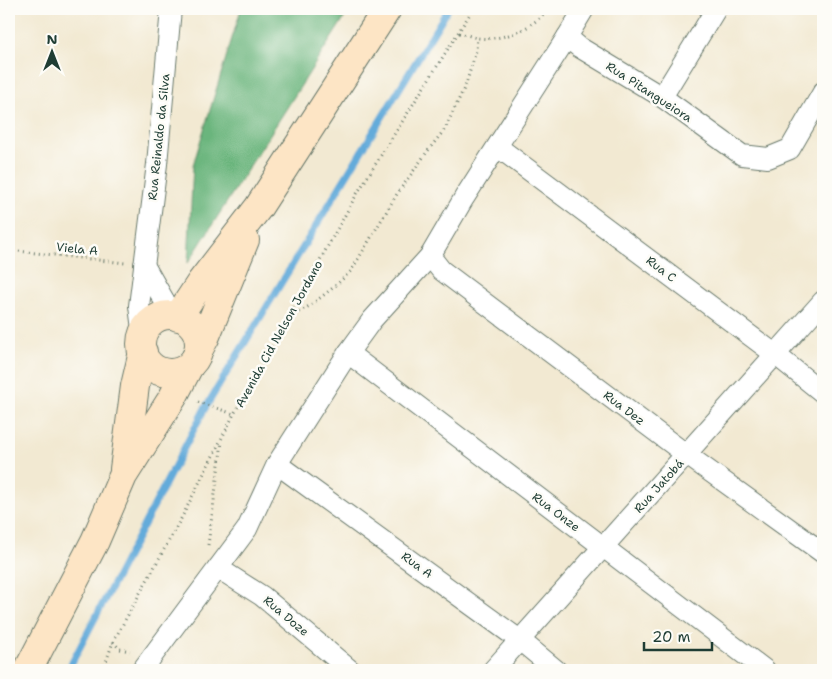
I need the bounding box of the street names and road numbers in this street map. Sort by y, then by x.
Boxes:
street label: Rua Pitangueiora [603,58,696,126]
street label: Rua Reinaldo da Silva [144,72,174,201]
street label: Viela A [55,239,99,259]
street label: Rua C [643,252,679,286]
street label: Avenida Cid Nelson Jordano [232,257,326,411]
street label: Rua Dez [600,387,648,429]
street label: Rua Jatobá [631,455,688,516]
street label: Rua Onze [529,489,583,535]
street label: Rua A [398,548,436,582]
street label: Rua Doze [260,592,312,640]

